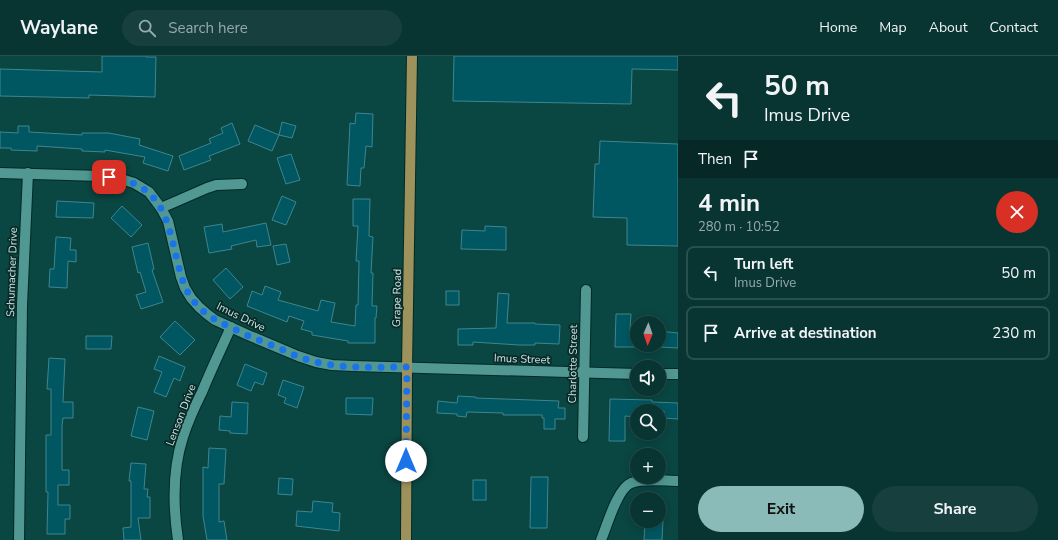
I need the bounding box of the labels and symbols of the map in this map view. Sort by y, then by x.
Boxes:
pin [92,160,126,194]
street label: Schumacher Drive [3,227,21,317]
street label: Grape Road [389,269,405,327]
street label: Imus Drive [214,299,268,335]
north arrow [630,316,666,352]
street label: Charlotte Street [565,324,581,404]
street label: Imus Street [493,351,551,367]
street label: Lenson Drive [162,382,200,448]
position arrow [385,440,427,482]

